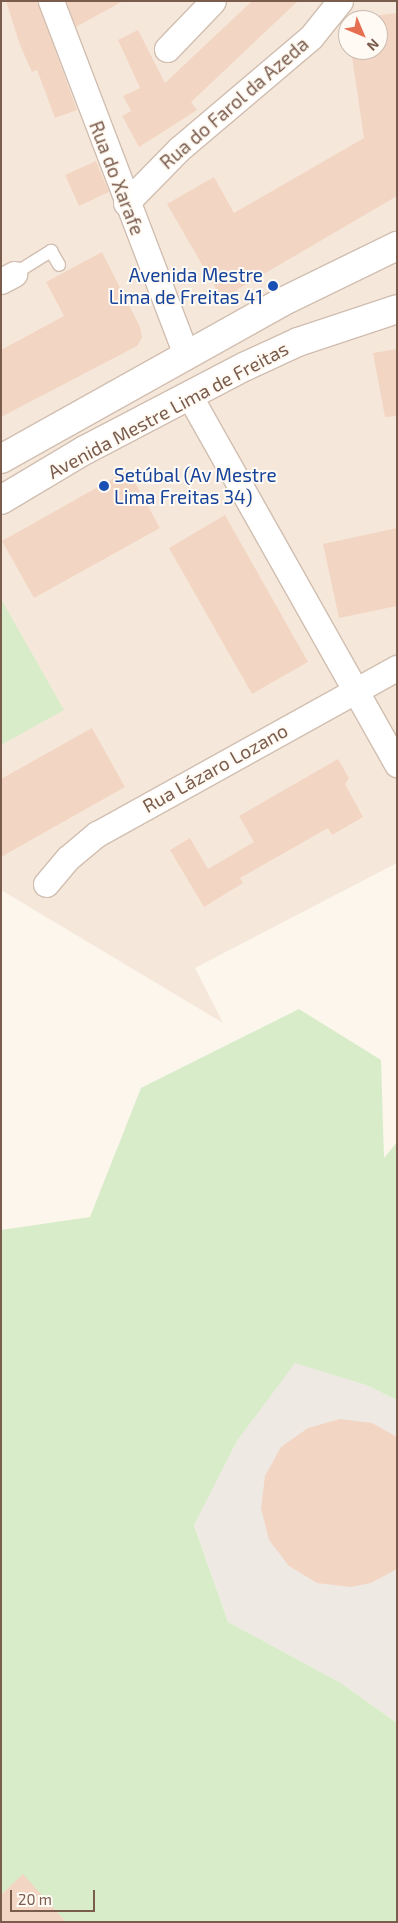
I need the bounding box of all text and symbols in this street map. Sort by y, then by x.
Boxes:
north arrow [338,10,388,60]
street label: Rua do Farol da Azeda [155,32,313,174]
text: N [364,36,383,55]
street label: Rua do Xarafe [85,118,149,238]
place label: Avenida Mestre Lima de Freitas 41 [109,264,263,308]
marker: Avenida Mestre Lima de Freitas 41 [267,280,279,292]
street label: Avenida Mestre Lima de Freitas [44,337,292,483]
place label: Setúbal (Av Mestre Lima Freitas 34) [114,464,278,508]
marker: Setúbal (Av Mestre Lima Freitas 34) [98,480,110,492]
street label: Rua Lázaro Lozano [138,719,292,817]
scale bar [12,1880,98,1912]
text: 20 m [18,1890,52,1908]

